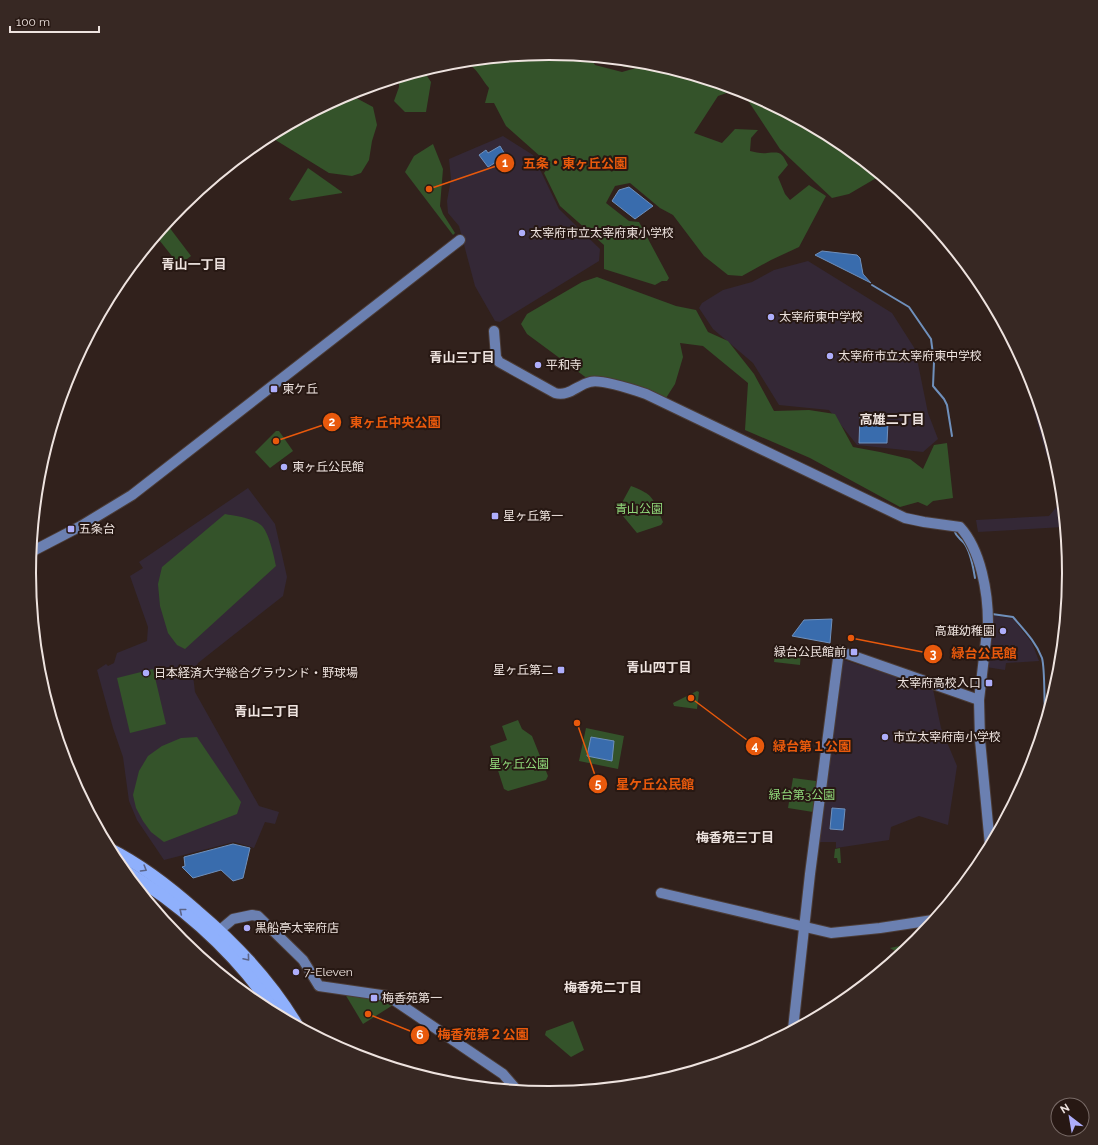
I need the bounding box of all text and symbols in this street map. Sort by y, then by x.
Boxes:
scale bar [10,8,99,34]
text: 100 m [16,15,50,29]
callout: 五条・東ヶ丘公園 [495,151,635,176]
text: 1 [502,156,508,170]
text: 五条・東ヶ丘公園 [523,156,627,171]
place label: 太宰府市立太宰府東小学校 [530,226,674,240]
marker: 太宰府市立太宰府東小学校 [517,228,527,238]
district label: 青山一丁目 [161,257,227,272]
place label: 太宰府東中学校 [779,310,863,324]
marker: 太宰府東中学校 [766,312,776,322]
place label: 太宰府市立太宰府東中学校 [838,349,982,363]
district label: 青山三丁目 [429,350,495,365]
marker: 太宰府市立太宰府東中学校 [825,351,835,361]
place label: 平和寺 [546,358,582,372]
marker: 平和寺 [533,360,543,370]
place label: 東ケ丘 [282,382,318,396]
marker: 東ケ丘 [269,384,279,394]
callout: 東ヶ丘中央公園 [322,410,449,435]
district label: 高雄二丁目 [859,412,925,427]
text: 2 [329,415,336,429]
text: 東ヶ丘中央公園 [349,415,441,430]
place label: 東ヶ丘公民館 [292,460,364,474]
marker: 東ヶ丘公民館 [279,462,289,472]
park label: 青山公園 [615,502,663,516]
place label: 星ヶ丘第一 [503,509,563,523]
marker: 星ヶ丘第一 [490,511,500,521]
place label: 五条台 [79,522,115,536]
marker: 五条台 [66,524,76,534]
place label: 高雄幼稚園 [935,624,995,638]
marker: 高雄幼稚園 [998,626,1008,636]
callout: 緑台公民館 [923,641,1024,666]
place label: 緑台公民館前 [774,645,846,659]
text: 緑台公民館 [950,646,1017,661]
marker: 緑台公民館前 [849,647,859,657]
text: 3 [930,647,937,661]
district label: 青山四丁目 [626,660,692,675]
place label: 星ヶ丘第二 [493,663,553,677]
marker: 星ヶ丘第二 [556,665,566,675]
place label: 日本経済大学総合グラウンド・野球場 [154,666,358,680]
marker: 日本経済大学総合グラウンド・野球場 [141,668,151,678]
place label: 太宰府高校入口 [897,676,981,690]
marker: 太宰府高校入口 [984,678,994,688]
district label: 青山二丁目 [234,704,300,719]
place label: 市立太宰府南小学校 [893,730,1001,744]
marker: 市立太宰府南小学校 [880,732,890,742]
callout: 緑台第１公園 [745,734,859,759]
text: 4 [752,739,759,753]
text: 緑台第１公園 [772,739,851,754]
park label: 星ヶ丘公園 [489,757,549,771]
callout: 星ケ丘公民館 [588,771,702,796]
text: 5 [595,777,602,791]
text: 星ケ丘公民館 [616,777,694,792]
park label: 緑台第3公園 [769,788,835,802]
district label: 梅香苑三丁目 [696,830,774,845]
one-way arrow [140,864,147,872]
one-way arrow [179,909,187,916]
place label: 黒船亭太宰府店 [255,921,339,935]
marker: 黒船亭太宰府店 [242,923,252,933]
one-way arrow [242,953,249,960]
place label: 7-Eleven [304,965,353,979]
marker: 7-Eleven [291,967,301,977]
district label: 梅香苑二丁目 [564,980,642,995]
place label: 梅香苑第一 [382,991,442,1005]
marker: 梅香苑第一 [369,993,379,1003]
callout: 梅香苑第２公園 [410,1022,537,1047]
text: 梅香苑第２公園 [437,1027,529,1042]
text: 6 [416,1028,424,1042]
north arrow [1050,1097,1090,1137]
text: N [1058,1101,1072,1117]

